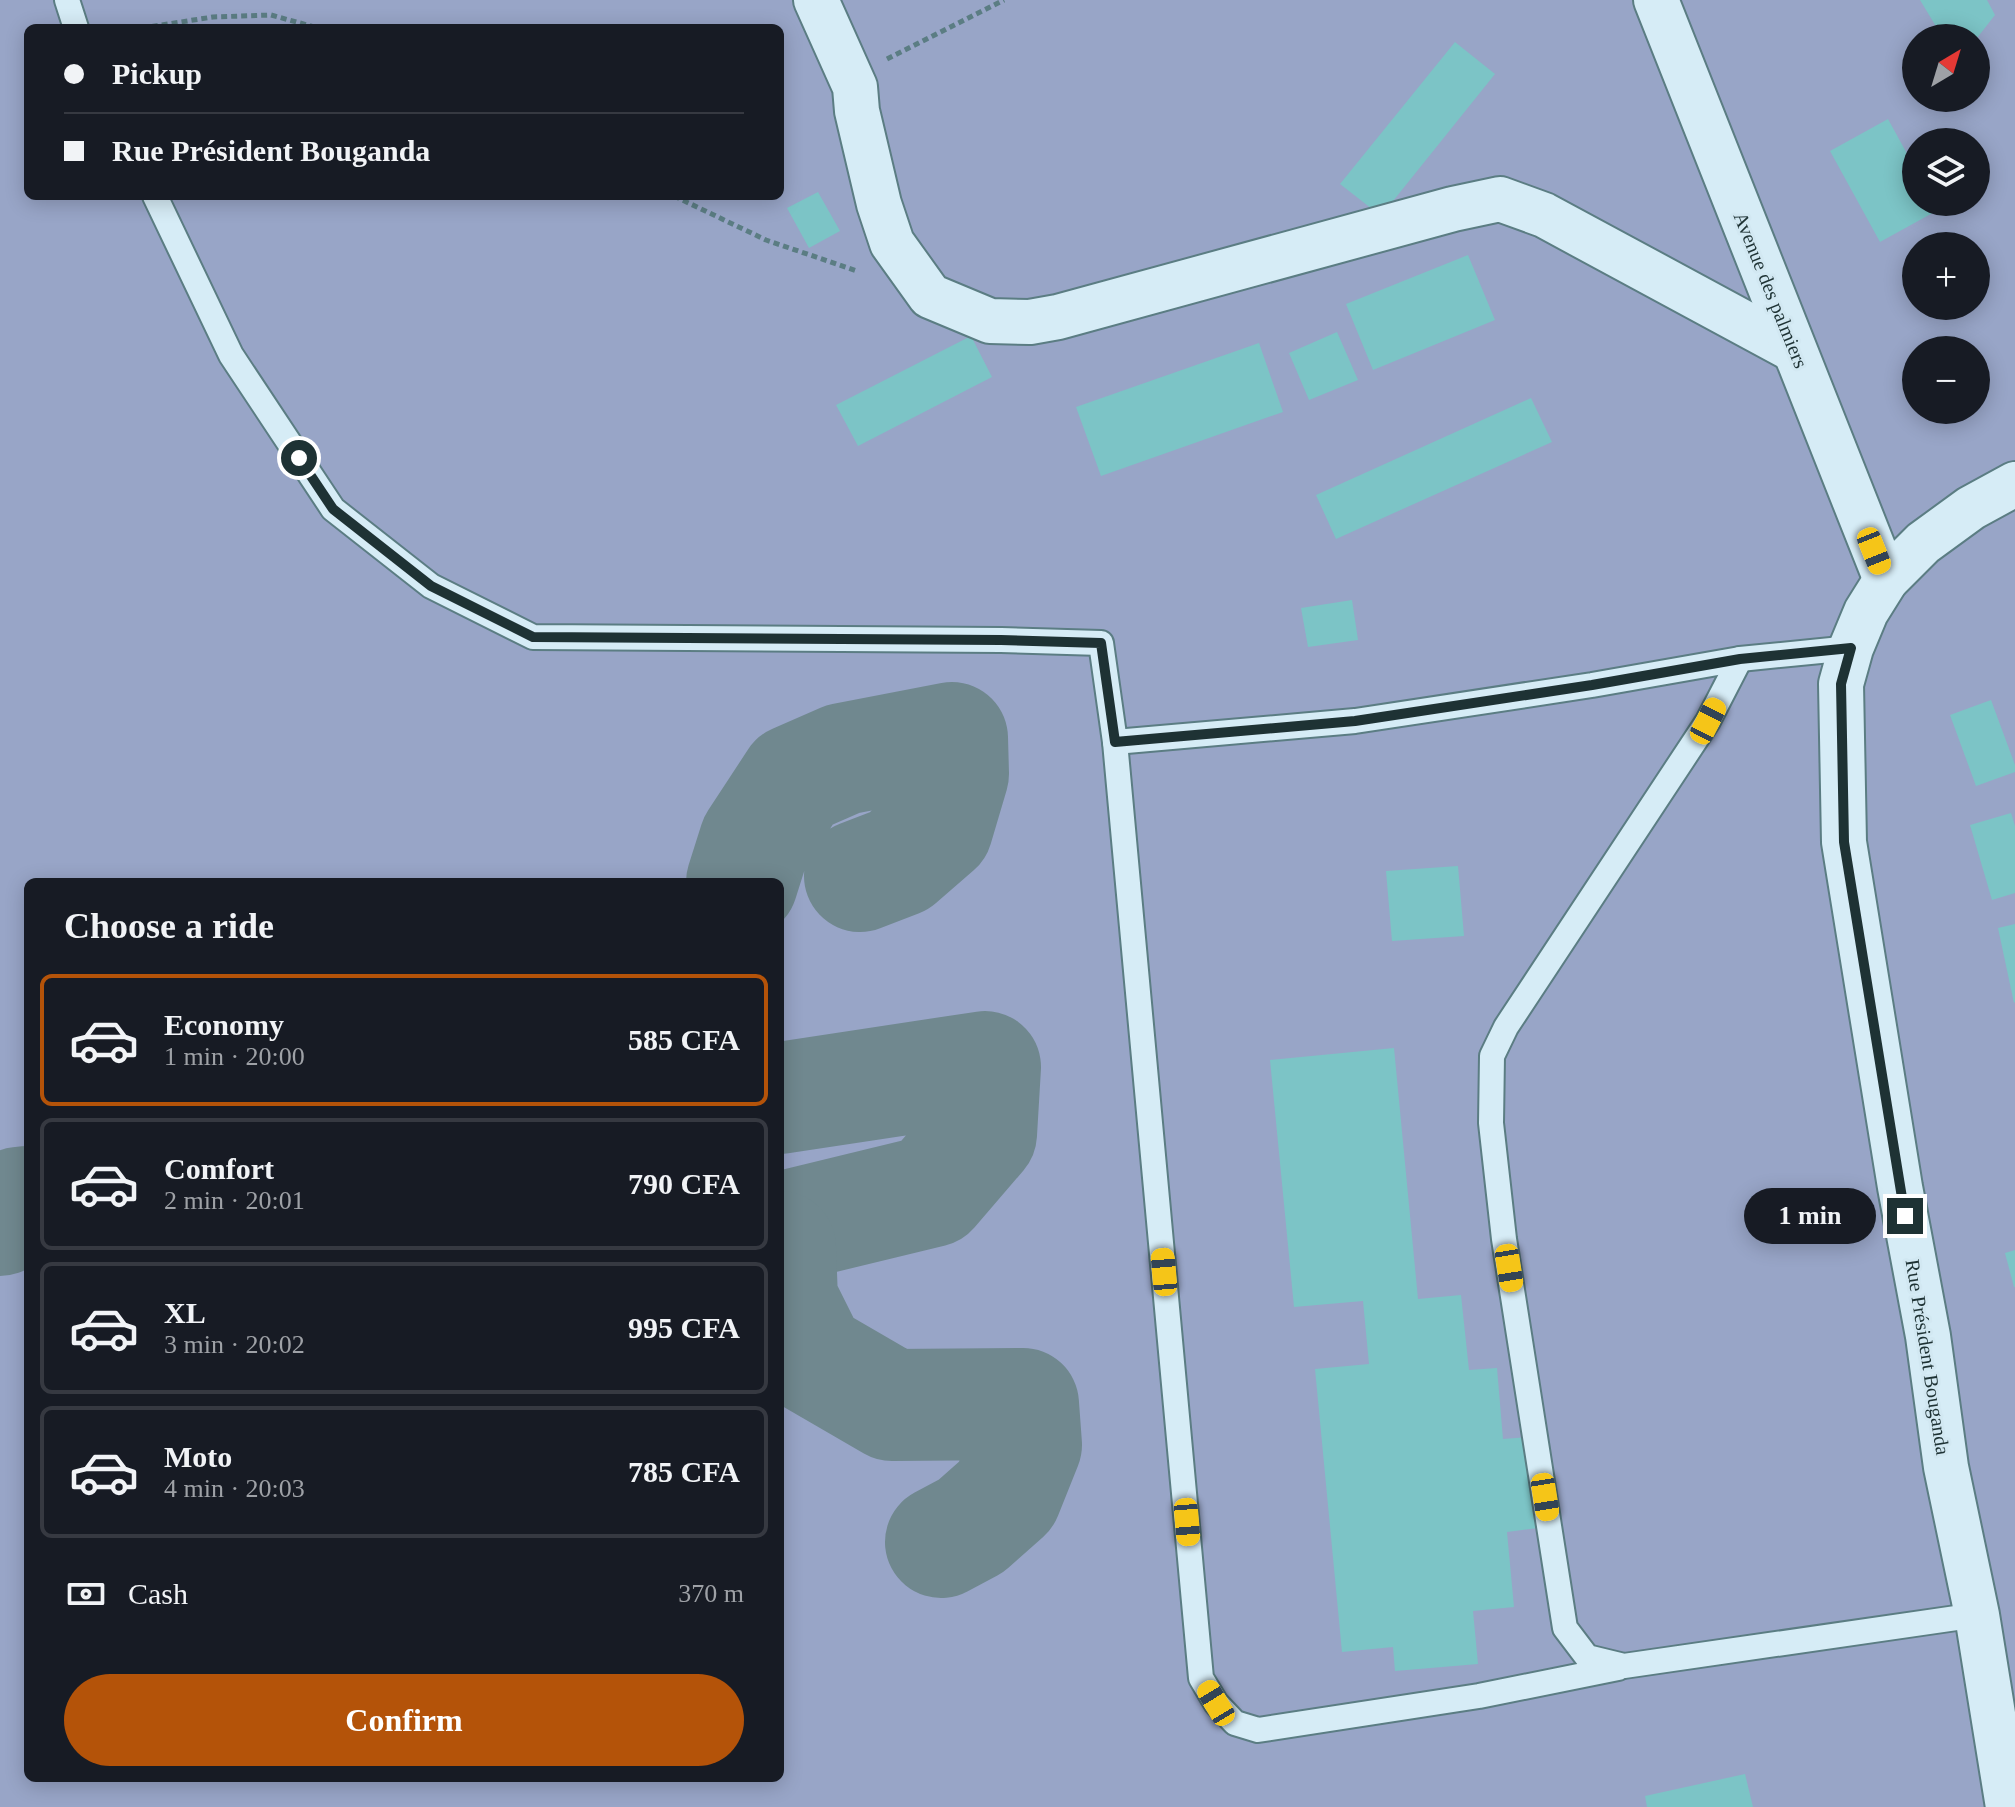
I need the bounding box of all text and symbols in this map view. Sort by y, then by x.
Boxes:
north arrow [1902,24,1990,112]
map controls [1902,24,1990,424]
text: Pickup [112,57,202,90]
button: layers [1902,128,1990,216]
text: Rue Président Bouganda [112,134,430,167]
street label: Avenue des palmiers [1729,209,1812,372]
button: + [1902,232,1990,320]
button: − [1902,336,1990,424]
route start [281,440,317,476]
car [1854,524,1894,578]
car [1686,694,1730,748]
text: Choose a ride [64,906,274,946]
icon: car [68,1004,140,1076]
text: Economy [164,1008,284,1041]
text: 585 CFA [628,1023,740,1056]
text: 1 min · 20:00 [164,1042,305,1071]
icon: car [68,1148,140,1220]
text: Comfort [164,1152,274,1185]
text: 790 CFA [628,1167,740,1200]
text: 2 min · 20:01 [164,1186,305,1215]
callout: 1 min [1745,1188,1877,1244]
route end [1887,1198,1923,1234]
text: 1 min [1779,1201,1841,1230]
car [1493,1242,1525,1294]
car [1150,1247,1178,1297]
street label: Rue Président Bouganda [1901,1258,1954,1457]
icon: car [68,1292,140,1364]
text: XL [164,1296,206,1329]
text: 995 CFA [628,1311,740,1344]
text: 3 min · 20:02 [164,1330,305,1359]
icon: car [68,1436,140,1508]
text: Moto [164,1440,232,1473]
text: 785 CFA [628,1455,740,1488]
car [1529,1471,1561,1523]
text: 4 min · 20:03 [164,1474,305,1503]
car [1173,1497,1201,1547]
icon: cash [64,1572,108,1616]
text: Cash [128,1577,188,1610]
text: 370 m [678,1579,744,1608]
button: Confirm [64,1674,744,1766]
car [1193,1676,1239,1730]

